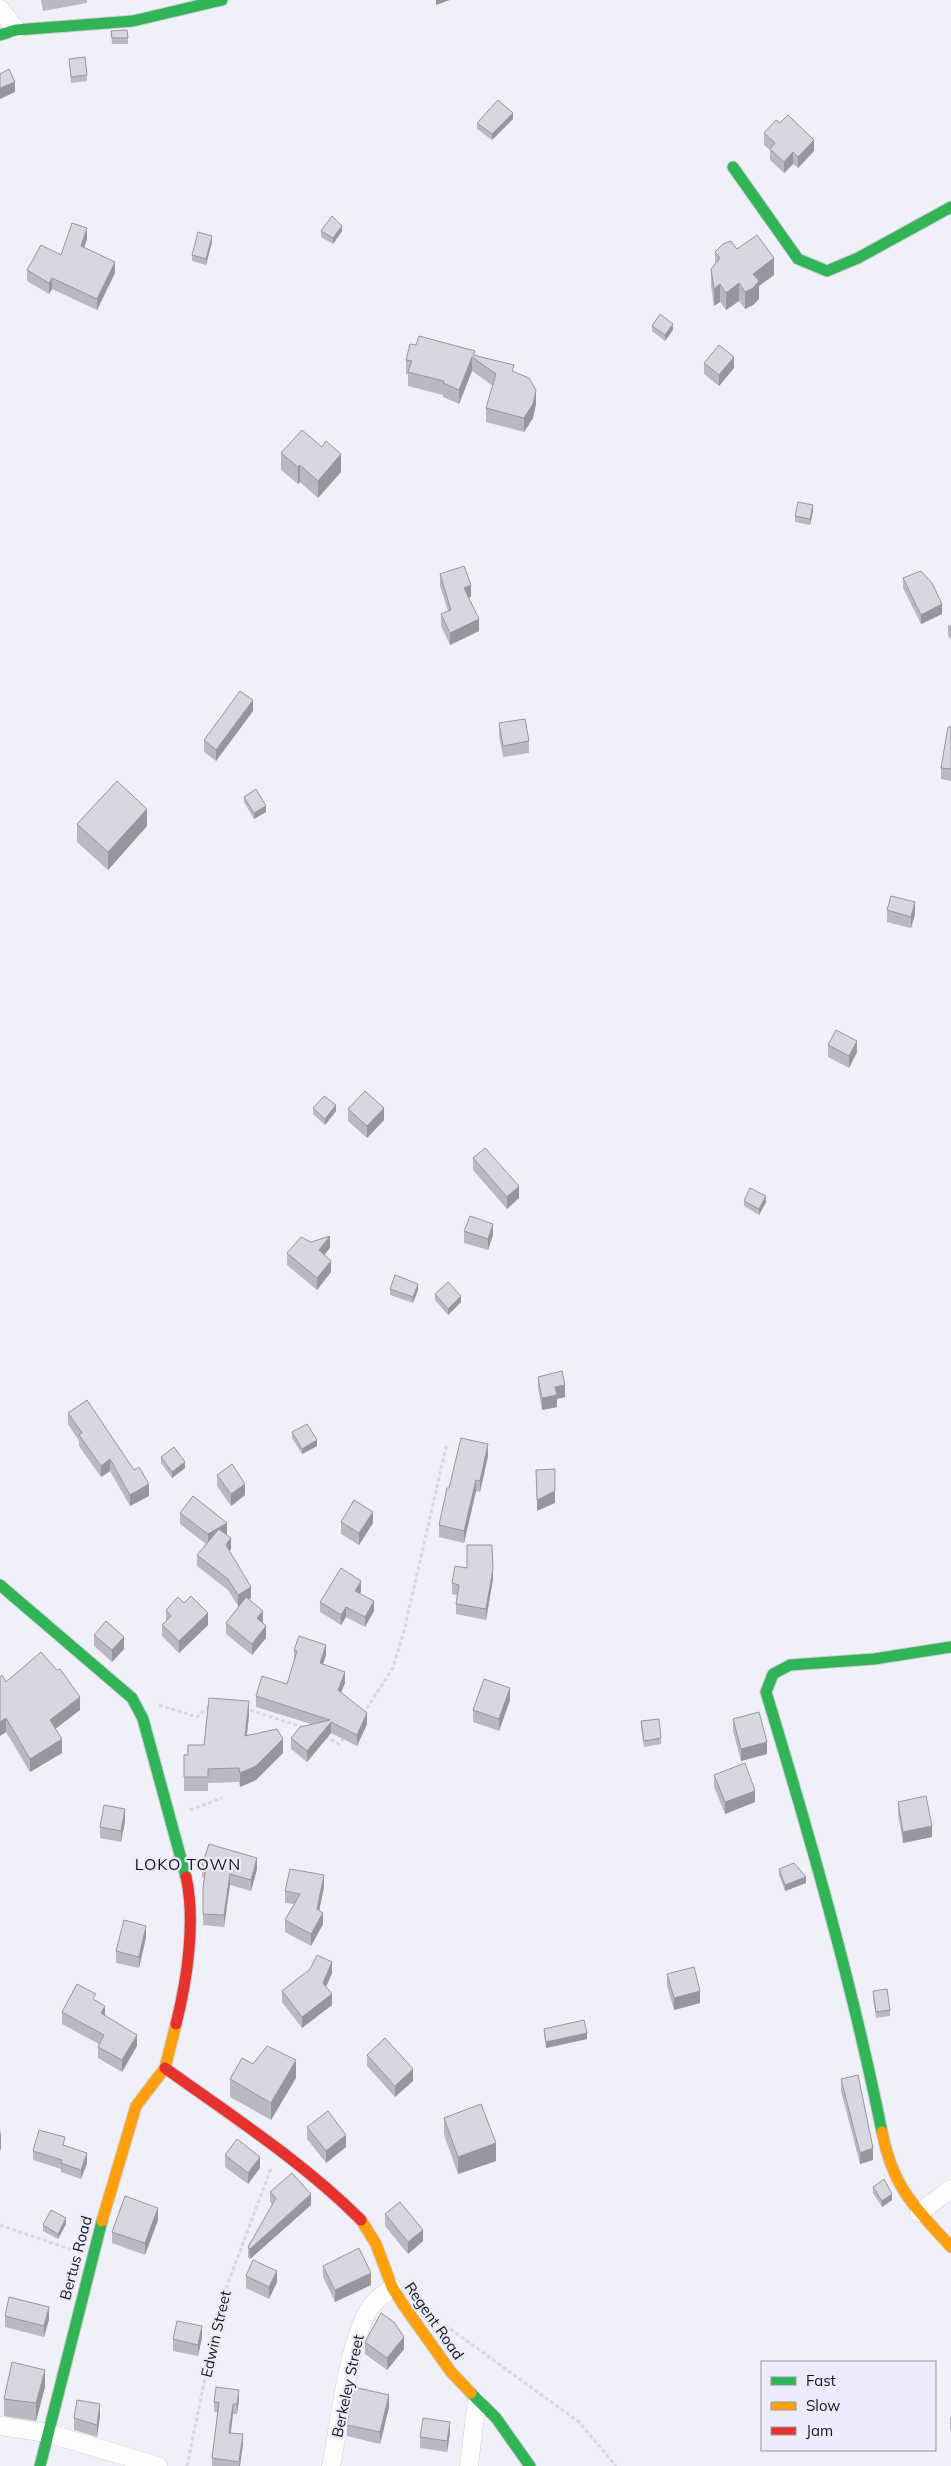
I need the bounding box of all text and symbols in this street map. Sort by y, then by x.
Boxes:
district label: LOKO TOWN [135,1854,241,1874]
street label: Bertus Road [55,2214,96,2302]
street label: Regent Road [401,2278,468,2363]
street label: Edwin Street [196,2289,235,2379]
street label: Berkeley Street [327,2333,368,2439]
legend [761,2361,936,2451]
text: Fast [806,2371,836,2390]
text: Slow [806,2396,840,2415]
text: Jam [806,2421,833,2440]

